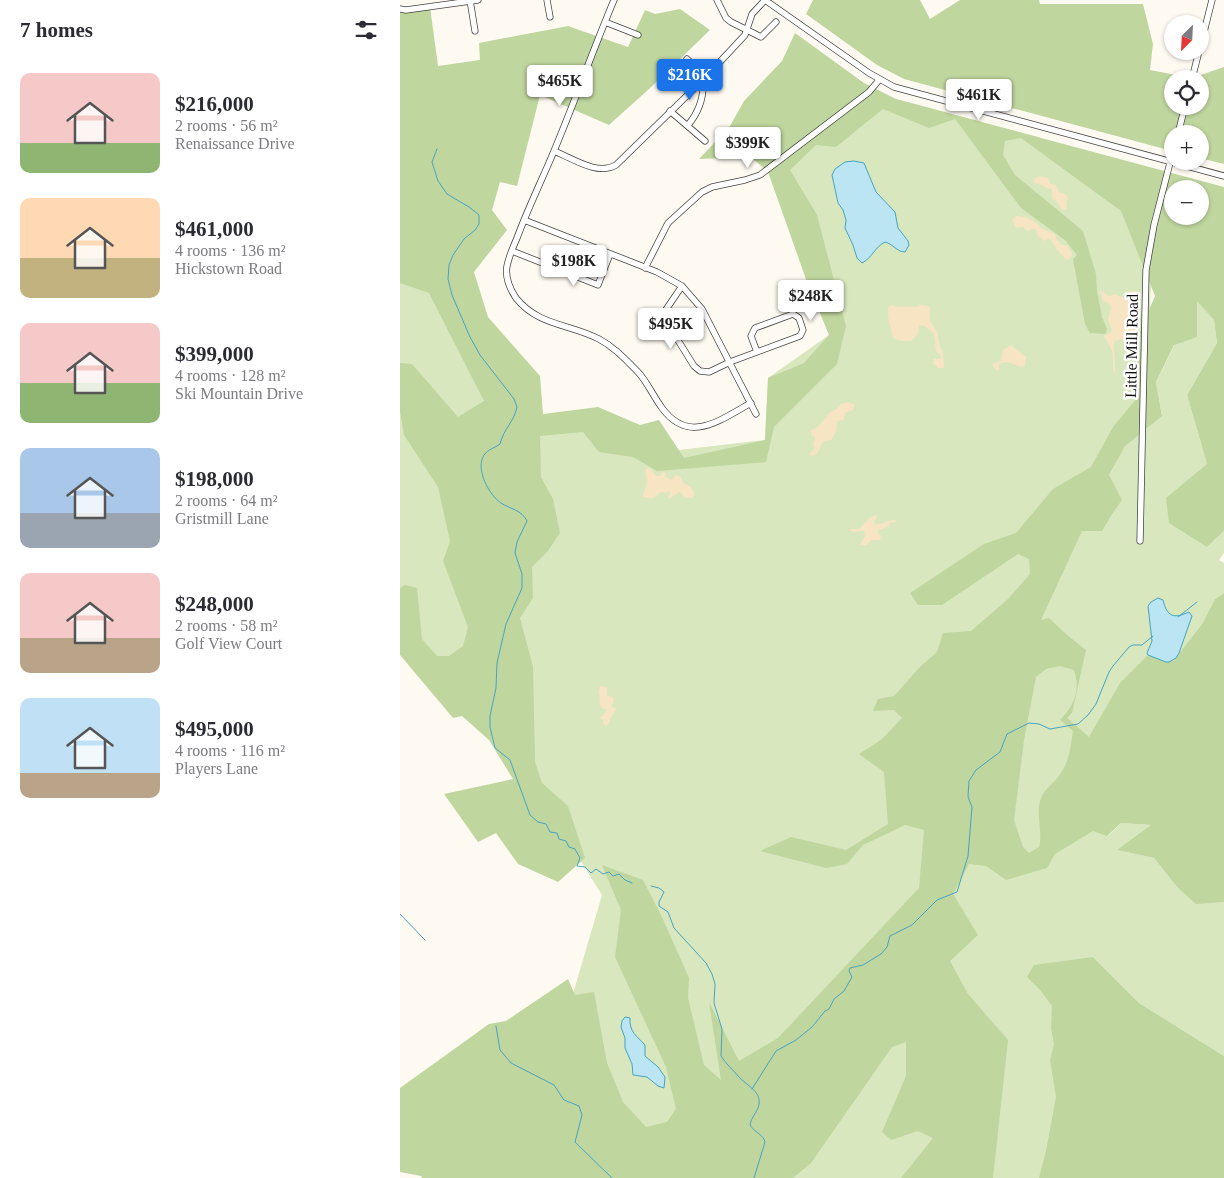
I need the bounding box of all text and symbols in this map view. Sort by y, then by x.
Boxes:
north arrow [1164,15,1209,60]
map controls [1164,15,1209,225]
icon: filters [352,16,380,44]
text: 7 homes [20,18,93,42]
pin: $216K [655,58,725,101]
pin: $465K [525,64,595,107]
text: $216K [668,66,712,83]
button: locate [1164,70,1209,115]
text: $465K [538,72,582,89]
pin: $461K [944,78,1014,121]
text: $461K [957,86,1001,103]
text: $216,000 [175,92,254,116]
icon: home [60,93,120,153]
text: 2 rooms · 56 m² [175,117,278,134]
button: + [1164,125,1209,170]
pin: $399K [713,126,783,169]
text: $399K [726,134,770,151]
text: Renaissance Drive [175,135,295,152]
button: − [1164,180,1209,225]
text: $461,000 [175,217,254,241]
icon: home [60,218,120,278]
text: 4 rooms · 136 m² [175,242,286,259]
pin: $198K [539,244,609,287]
text: $198K [552,252,596,269]
text: Hickstown Road [175,260,282,277]
pin: $248K [776,280,846,322]
text: $248K [789,287,833,304]
street label: Little Mill Road [1122,294,1141,398]
pin: $495K [636,308,706,350]
text: $495K [649,315,693,332]
text: $399,000 [175,342,254,366]
icon: home [60,343,120,403]
text: 4 rooms · 128 m² [175,367,286,384]
text: Ski Mountain Drive [175,385,303,402]
text: $198,000 [175,467,254,491]
icon: home [60,468,120,528]
text: 2 rooms · 64 m² [175,492,278,509]
text: Gristmill Lane [175,510,269,527]
text: $248,000 [175,592,254,616]
icon: home [60,593,120,653]
text: 2 rooms · 58 m² [175,617,278,634]
text: Golf View Court [175,635,282,652]
text: $495,000 [175,717,254,741]
icon: home [60,718,120,778]
text: 4 rooms · 116 m² [175,742,285,759]
text: Players Lane [175,760,258,777]

